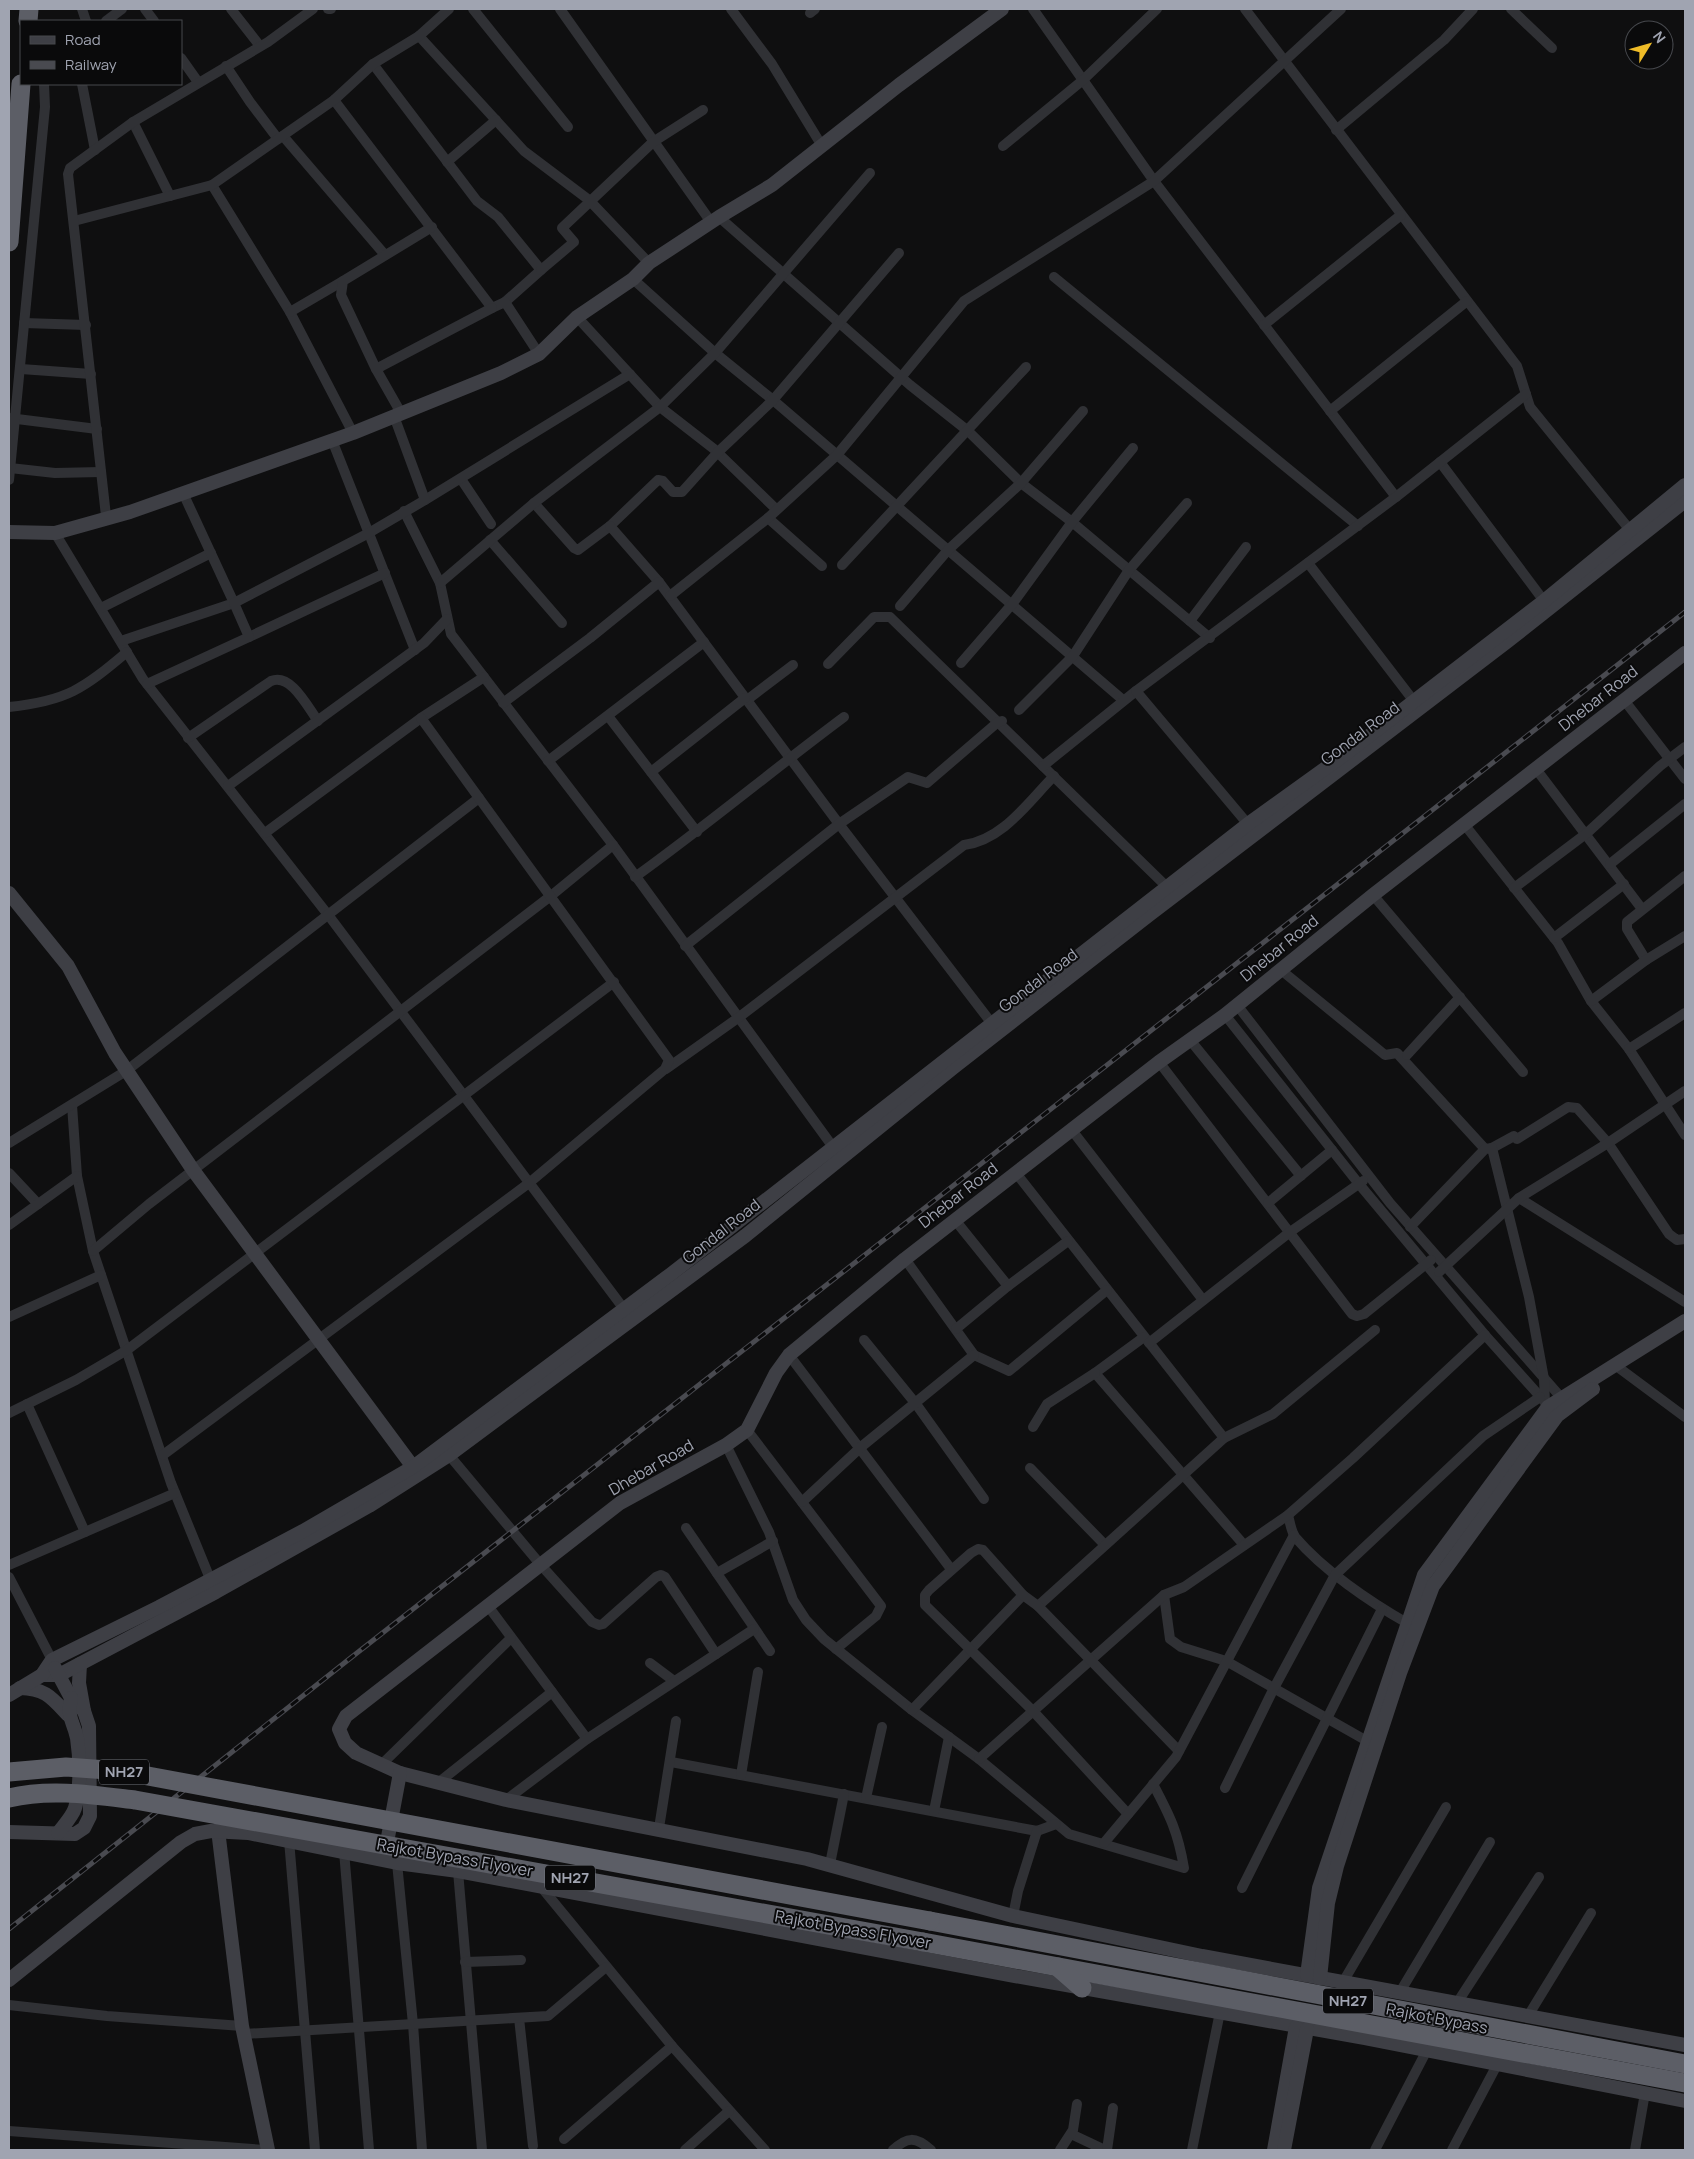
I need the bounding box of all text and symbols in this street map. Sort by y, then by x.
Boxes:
legend [20,20,182,85]
north arrow [1624,20,1674,70]
text: N [1649,27,1670,47]
text: Road [65,29,101,50]
text: Railway [65,54,117,75]
street label: Dhebar Road [1554,660,1642,736]
street label: Gondal Road [1316,696,1404,770]
street label: Dhebar Road [1235,910,1323,986]
street label: Gondal Road [994,943,1082,1017]
street label: Dhebar Road [914,1157,1002,1233]
street label: Gondal Road [677,1194,765,1268]
street label: Dhebar Road [604,1434,698,1500]
road number: NH27 [99,1760,149,1784]
street label: Rajkot Bypass Flyover [375,1832,535,1882]
road number: NH27 [545,1866,595,1890]
street label: Rajkot Bypass Flyover [773,1904,933,1954]
road number: NH27 [1323,1988,1373,2014]
street label: Rajkot Bypass [1384,1997,1490,2039]

